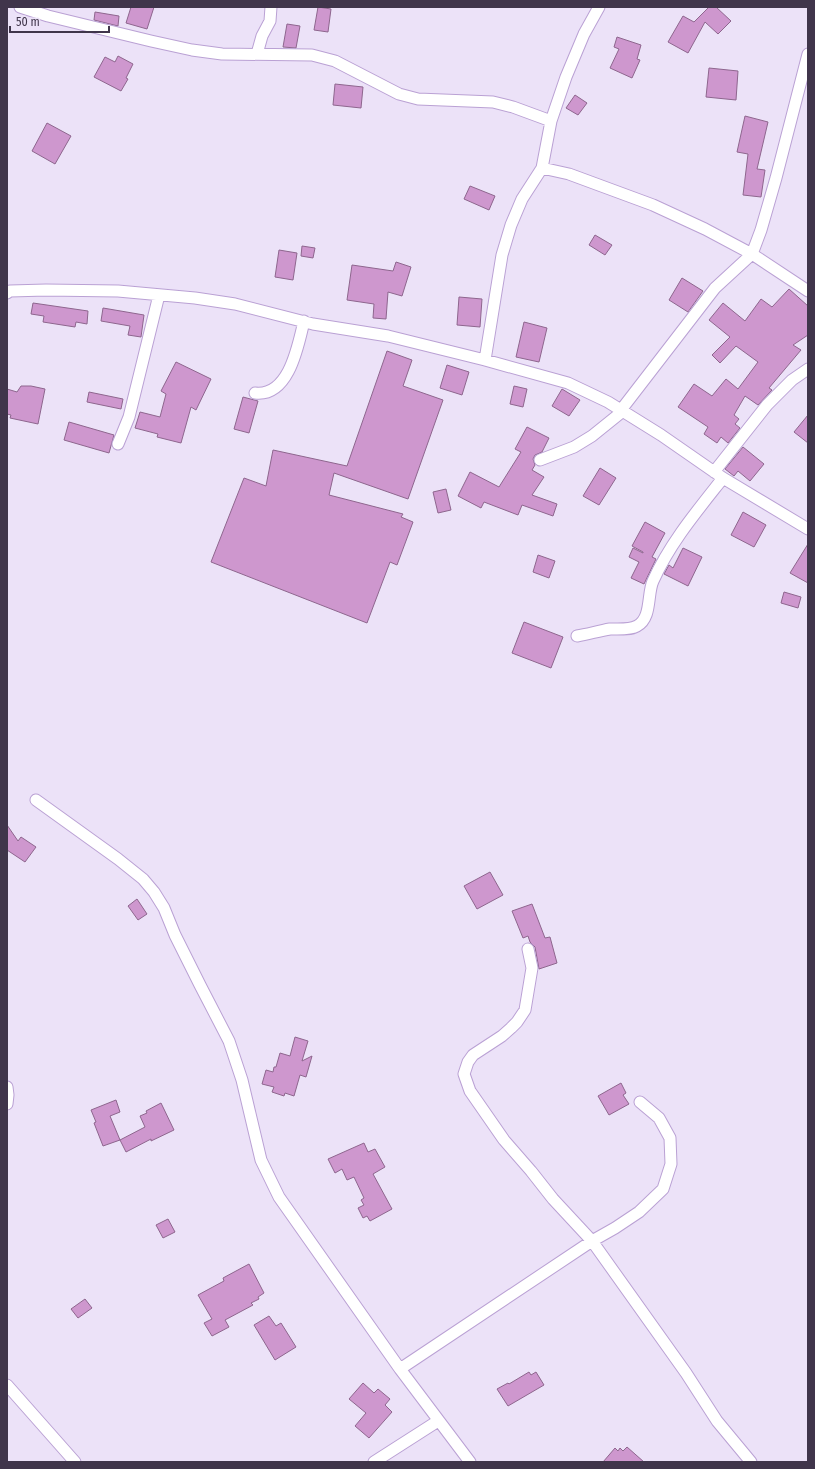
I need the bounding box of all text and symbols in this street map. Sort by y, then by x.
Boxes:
scale bar [10,8,109,34]
text: 50 m [16,15,40,29]

